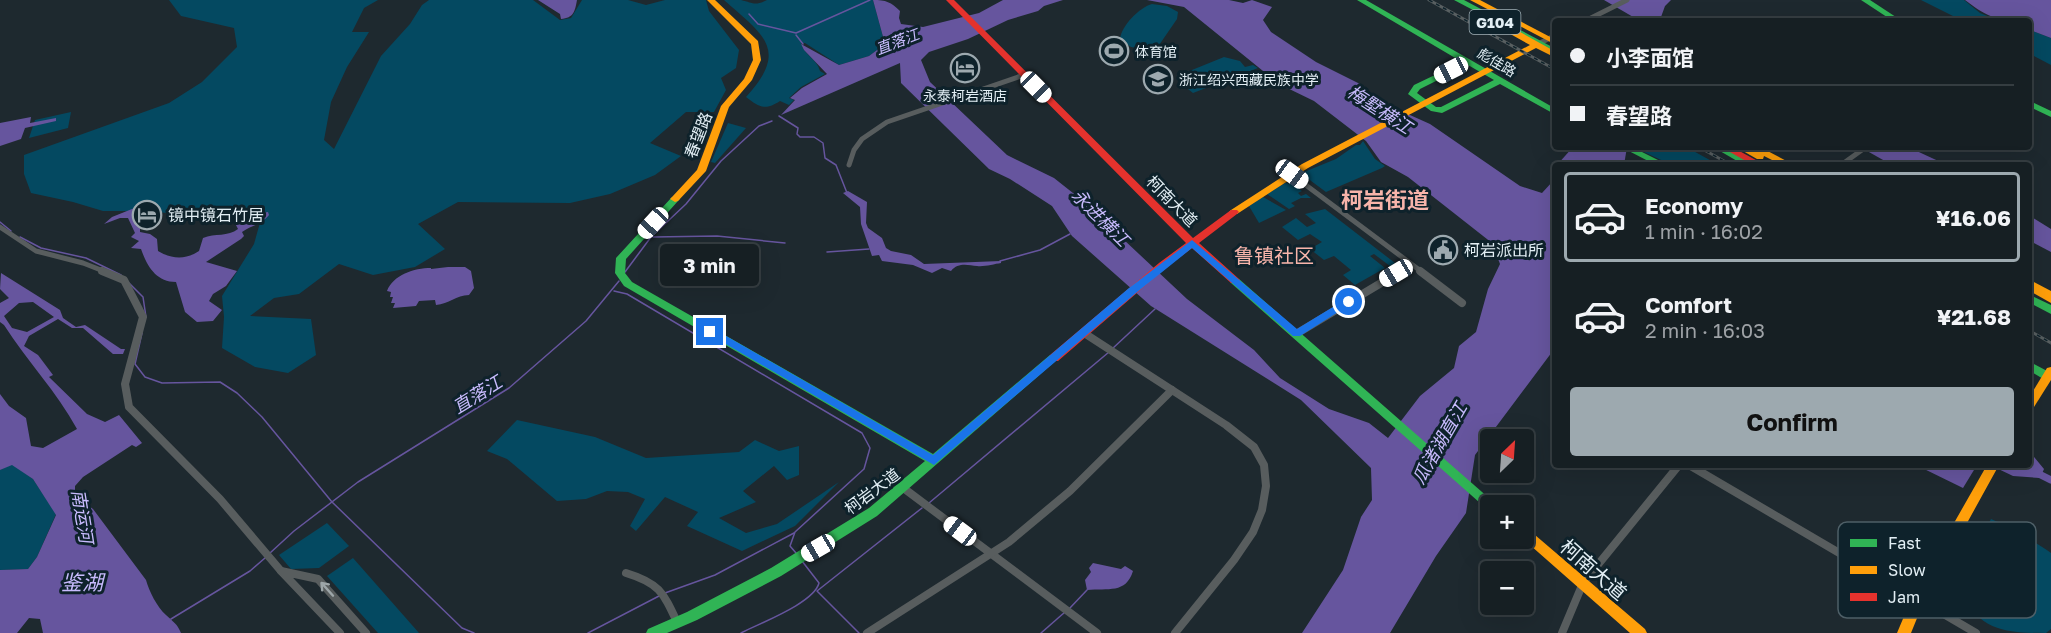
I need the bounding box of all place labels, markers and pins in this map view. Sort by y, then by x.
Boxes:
sports icon: 体育馆 [1098,35,1130,67]
place label: 体育馆 [1135,43,1177,60]
hotel icon: 永泰柯岩酒店 [949,52,981,84]
school or university icon: 浙江绍兴西藏民族中学 [1142,63,1174,95]
place label: 浙江绍兴西藏民族中学 [1179,71,1319,88]
place label: 永泰柯岩酒店 [923,87,1007,104]
hotel icon: 镜中镜石竹居 [131,199,163,231]
place label: 镜中镜石竹居 [168,205,264,225]
public building icon: 柯岩派出所 [1427,234,1459,266]
place label: 柯岩派出所 [1464,240,1544,260]

